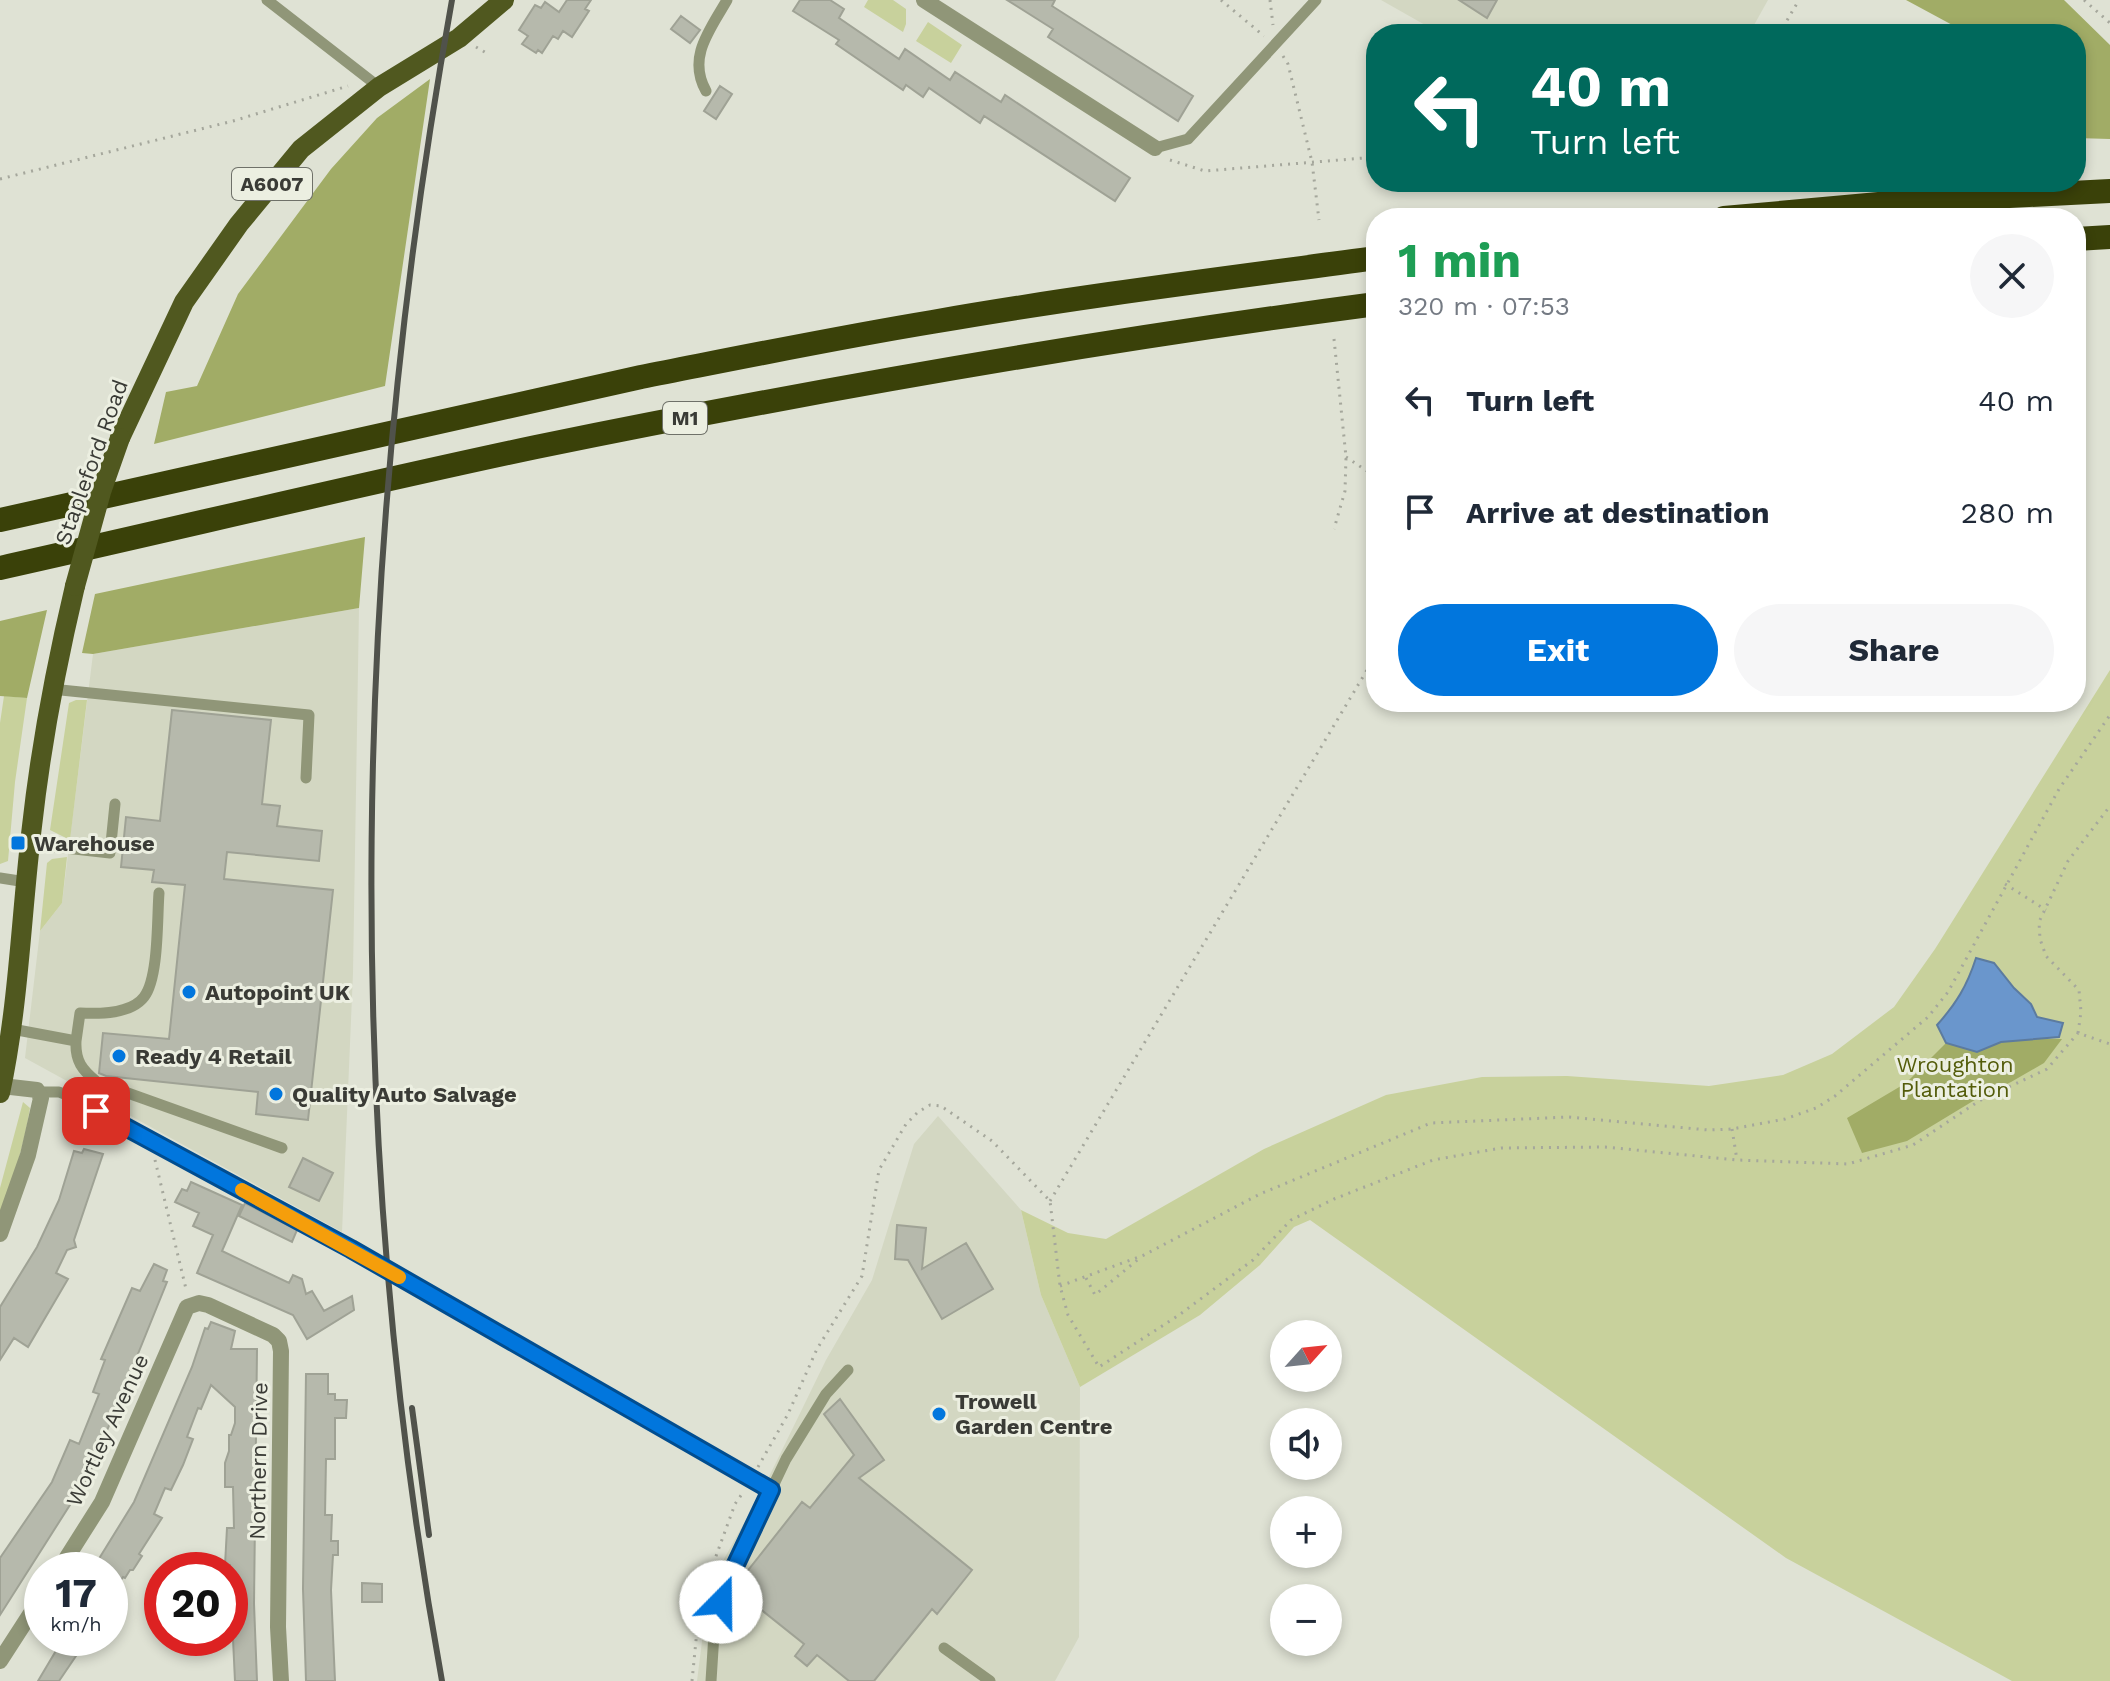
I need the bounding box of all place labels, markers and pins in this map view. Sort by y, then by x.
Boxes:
place label: Warehouse [34,831,155,856]
marker: Warehouse [9,834,27,852]
place label: Autopoint UK [205,980,351,1005]
marker: Autopoint UK [180,983,198,1001]
place label: Ready 4 Retail [135,1044,292,1069]
marker: Ready 4 Retail [110,1047,128,1065]
pin [62,1077,130,1145]
place label: Quality Auto Salvage [292,1082,517,1107]
marker: Quality Auto Salvage [267,1085,285,1103]
place label: Trowell Garden Centre [955,1389,1112,1439]
marker: Trowell Garden Centre [930,1405,948,1423]

